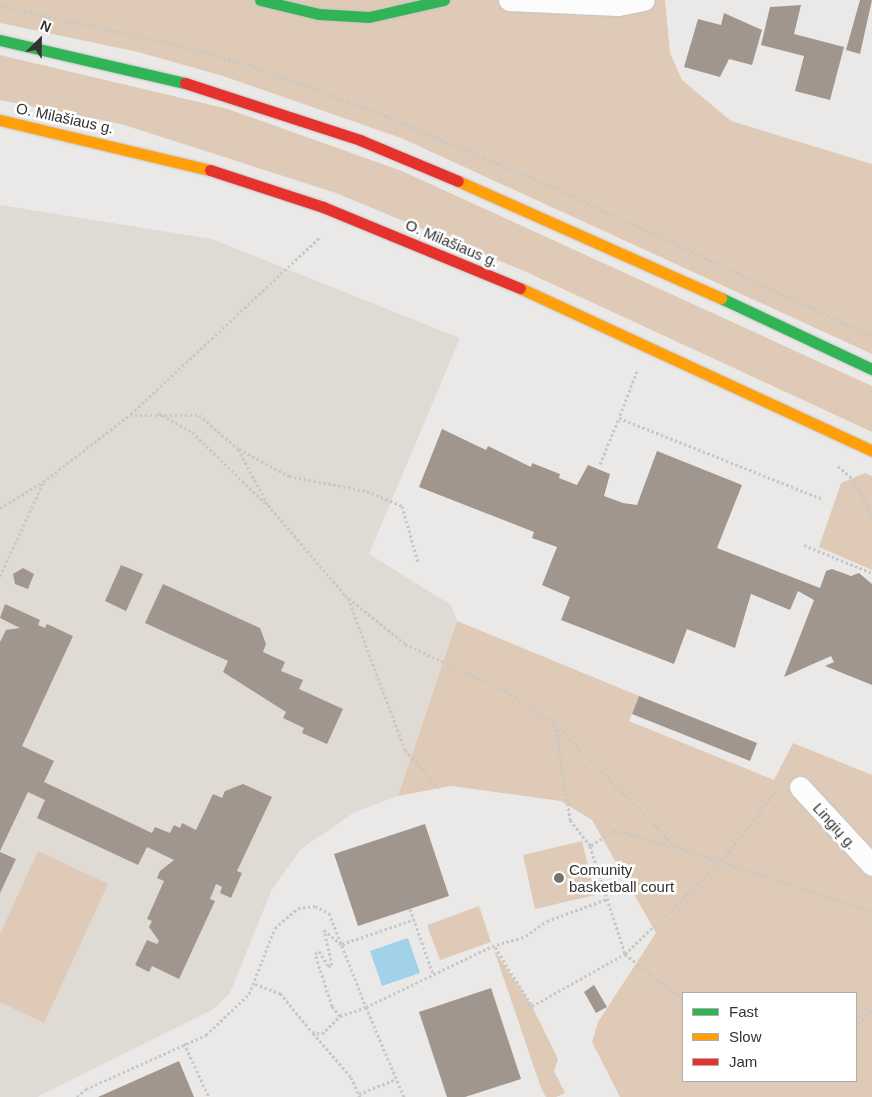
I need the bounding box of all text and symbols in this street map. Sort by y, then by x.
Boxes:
north arrow [15,15,65,65]
text: N [38,17,54,36]
street label: O. Milašiaus g. [15,99,115,137]
street label: O. Milašiaus g. [403,215,501,271]
street label: Lingių g. [809,799,861,853]
place label: Comunity basketball court [569,860,674,895]
marker: Comunity basketball court [553,872,565,884]
legend [682,992,857,1082]
text: Fast [729,1003,758,1020]
text: Slow [729,1028,762,1045]
text: Jam [729,1053,757,1070]

